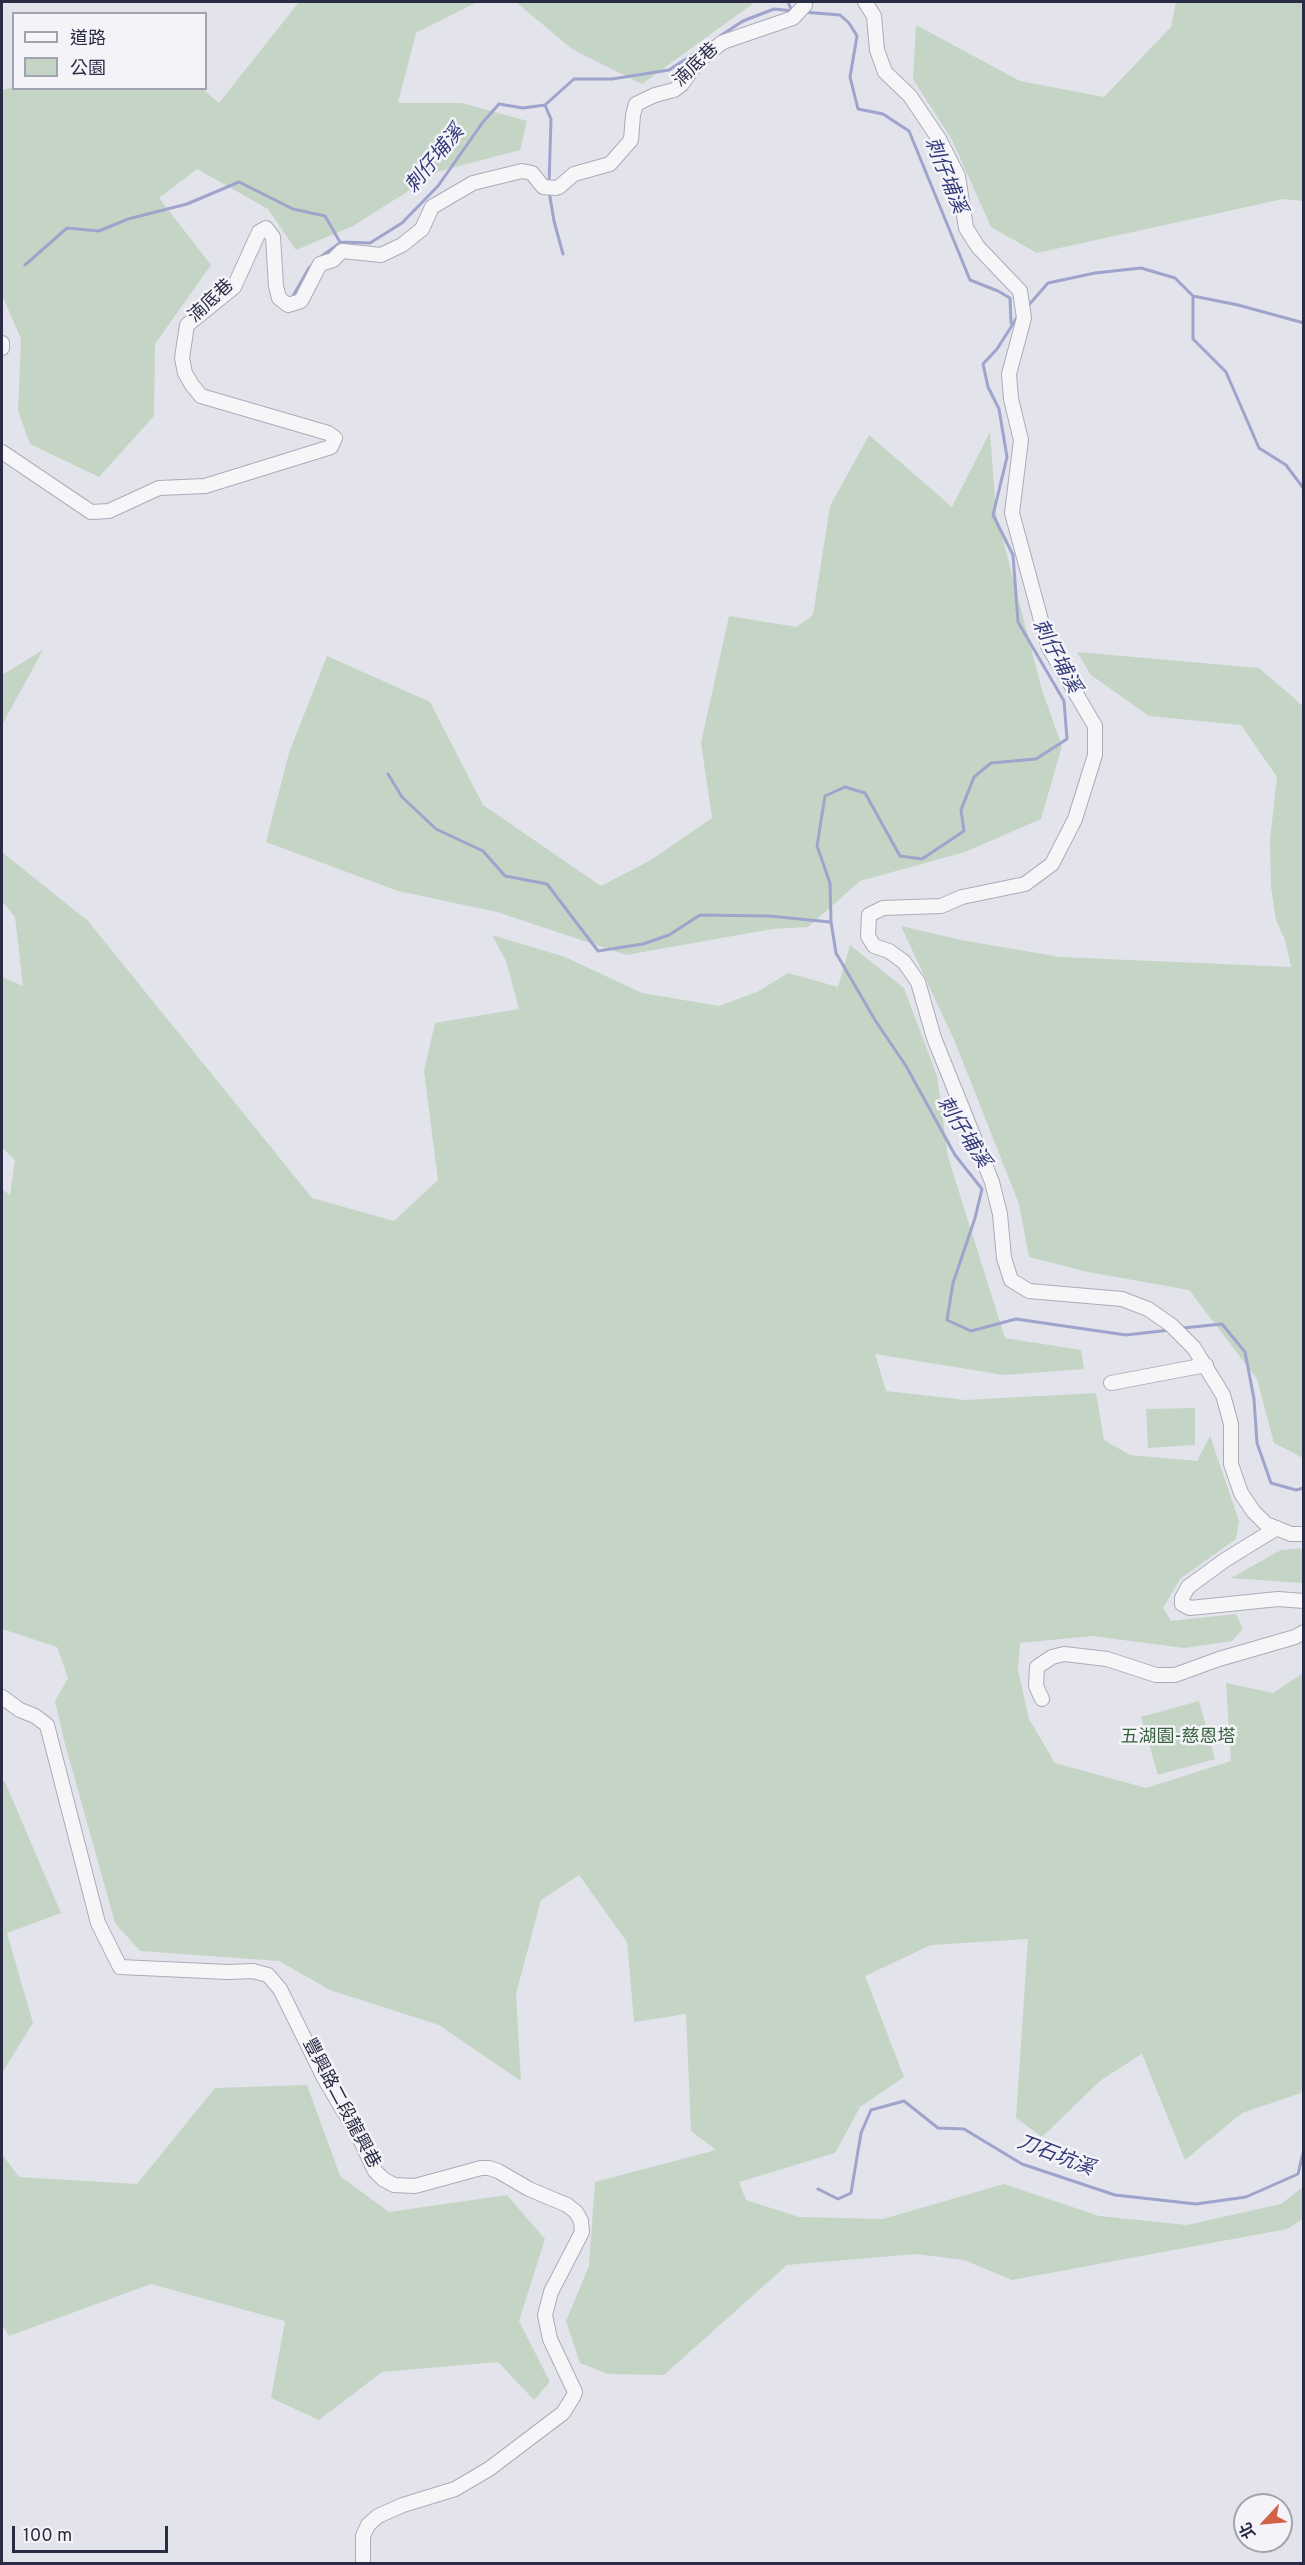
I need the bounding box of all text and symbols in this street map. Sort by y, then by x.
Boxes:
legend [12,12,207,90]
text: 道路 [70,28,106,51]
street label: 湳底巷 [670,39,724,93]
text: 公園 [70,58,106,81]
water label: 刺仔埔溪 [402,121,470,199]
water label: 刺仔埔溪 [918,134,970,218]
street label: 湳底巷 [185,276,239,328]
water label: 刺仔埔溪 [1026,616,1084,698]
water label: 刺仔埔溪 [930,1093,994,1173]
park label: 五湖園-慈恩塔 [1120,1727,1236,1749]
street label: 豐興路二段龍興巷 [297,2035,383,2173]
water label: 刀石坑溪 [1013,2131,1097,2183]
north arrow [1233,2493,1293,2553]
scale bar [15,2514,171,2552]
text: 北 [1236,2518,1261,2542]
text: 100 m [23,2525,72,2548]

